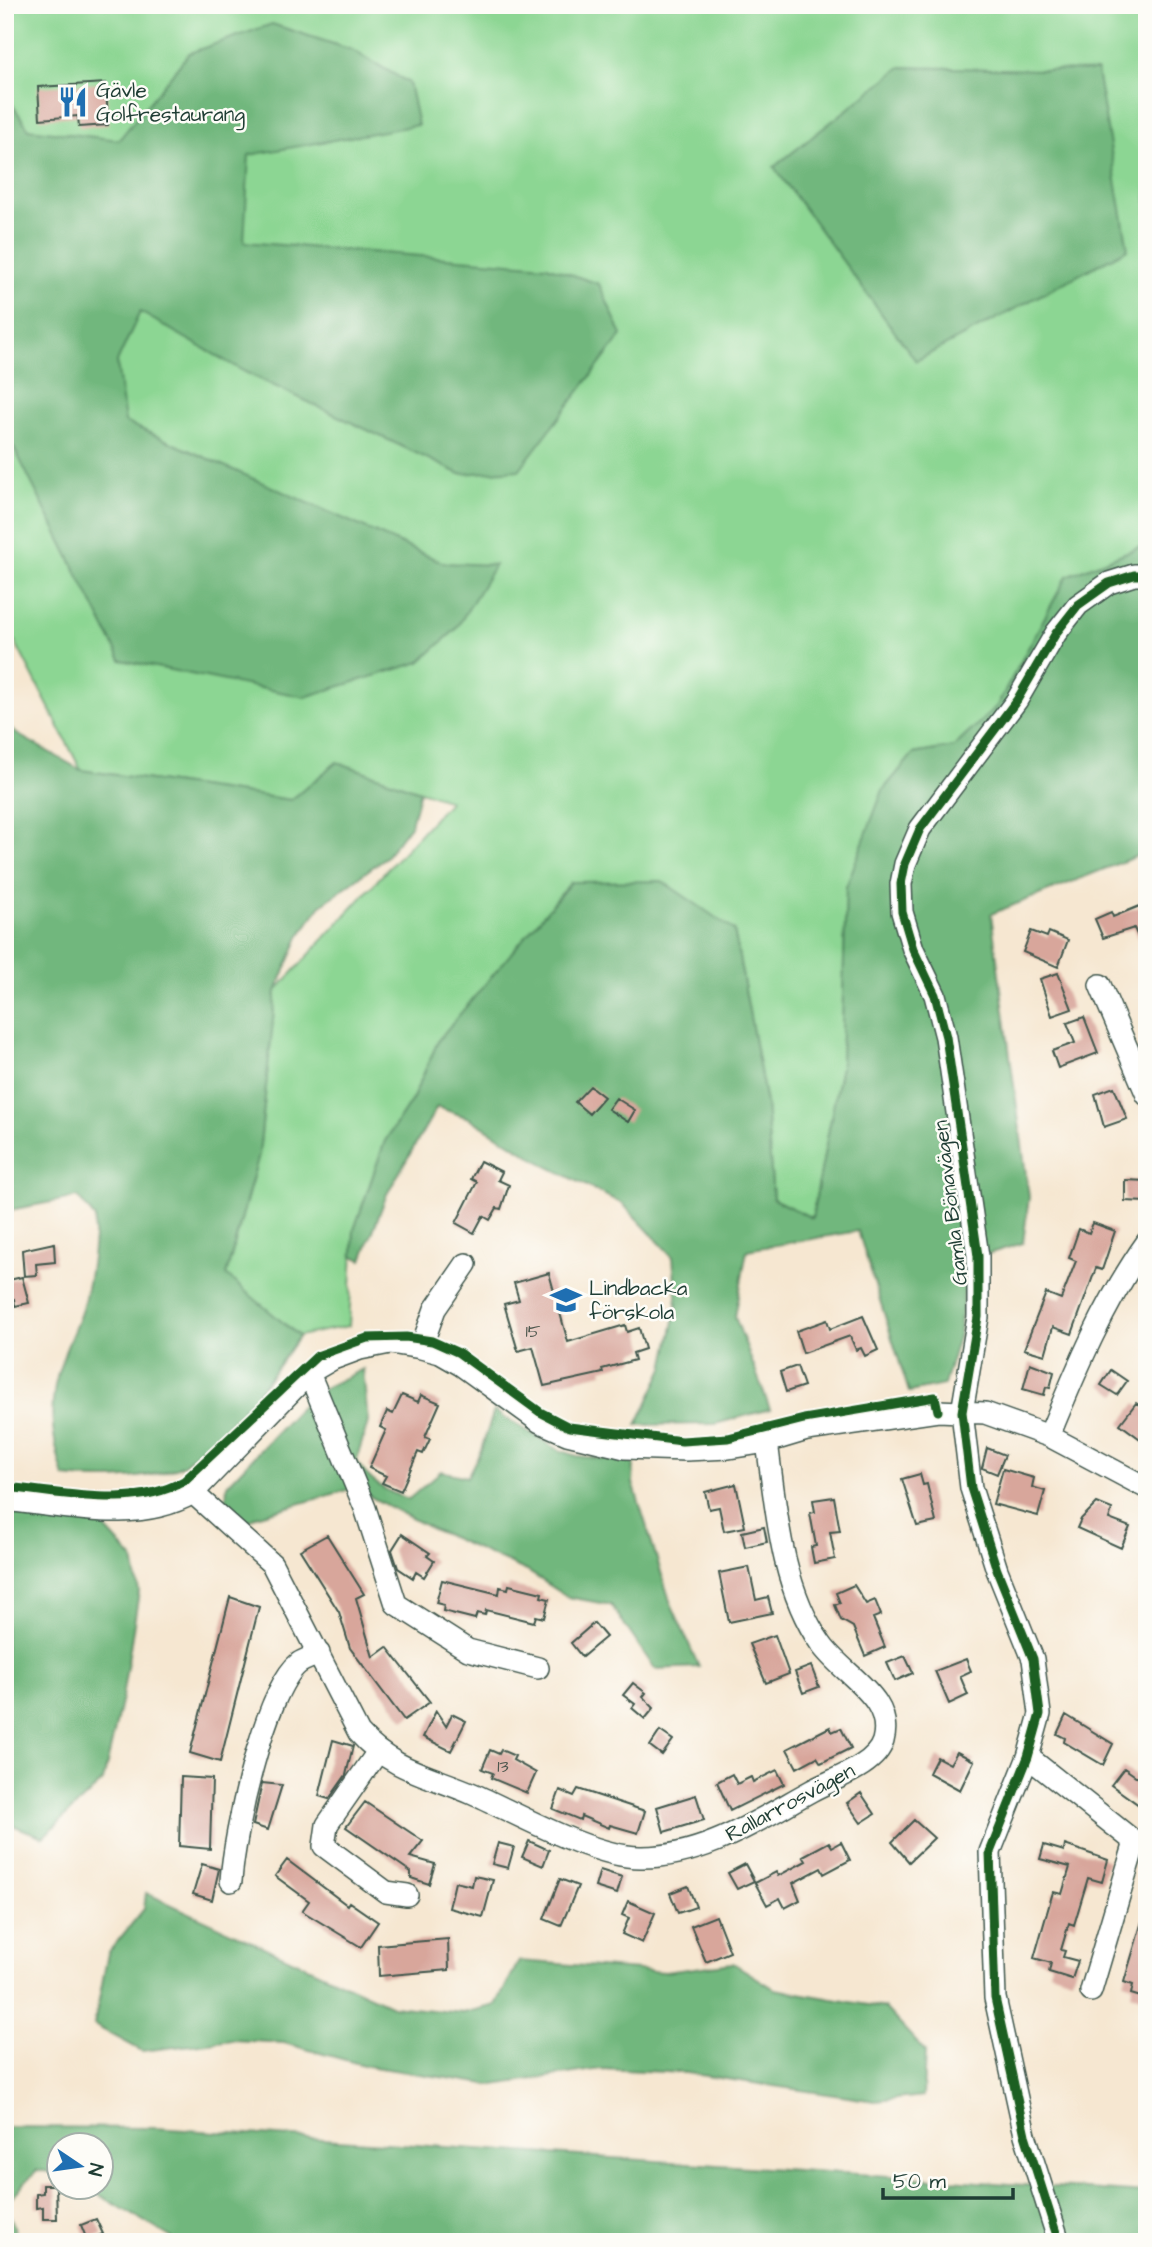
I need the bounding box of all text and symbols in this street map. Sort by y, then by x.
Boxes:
place label: Gävle Golfrestaurang [96,76,245,131]
restaurant icon: Gävle Golfrestaurang [56,85,90,119]
street label: Gamla Bönavägen [926,1118,977,1287]
place label: Lindbacka förskola [589,1274,688,1327]
school or university icon: Lindbacka förskola [549,1283,583,1317]
house number: 15 [525,1319,541,1344]
house number: 13 [497,1754,509,1779]
street label: Rallarrosvägen [720,1756,861,1851]
north arrow [46,2132,116,2202]
scale bar [883,2156,1012,2200]
text: N [81,2161,110,2178]
text: 50 m [893,2167,947,2196]

